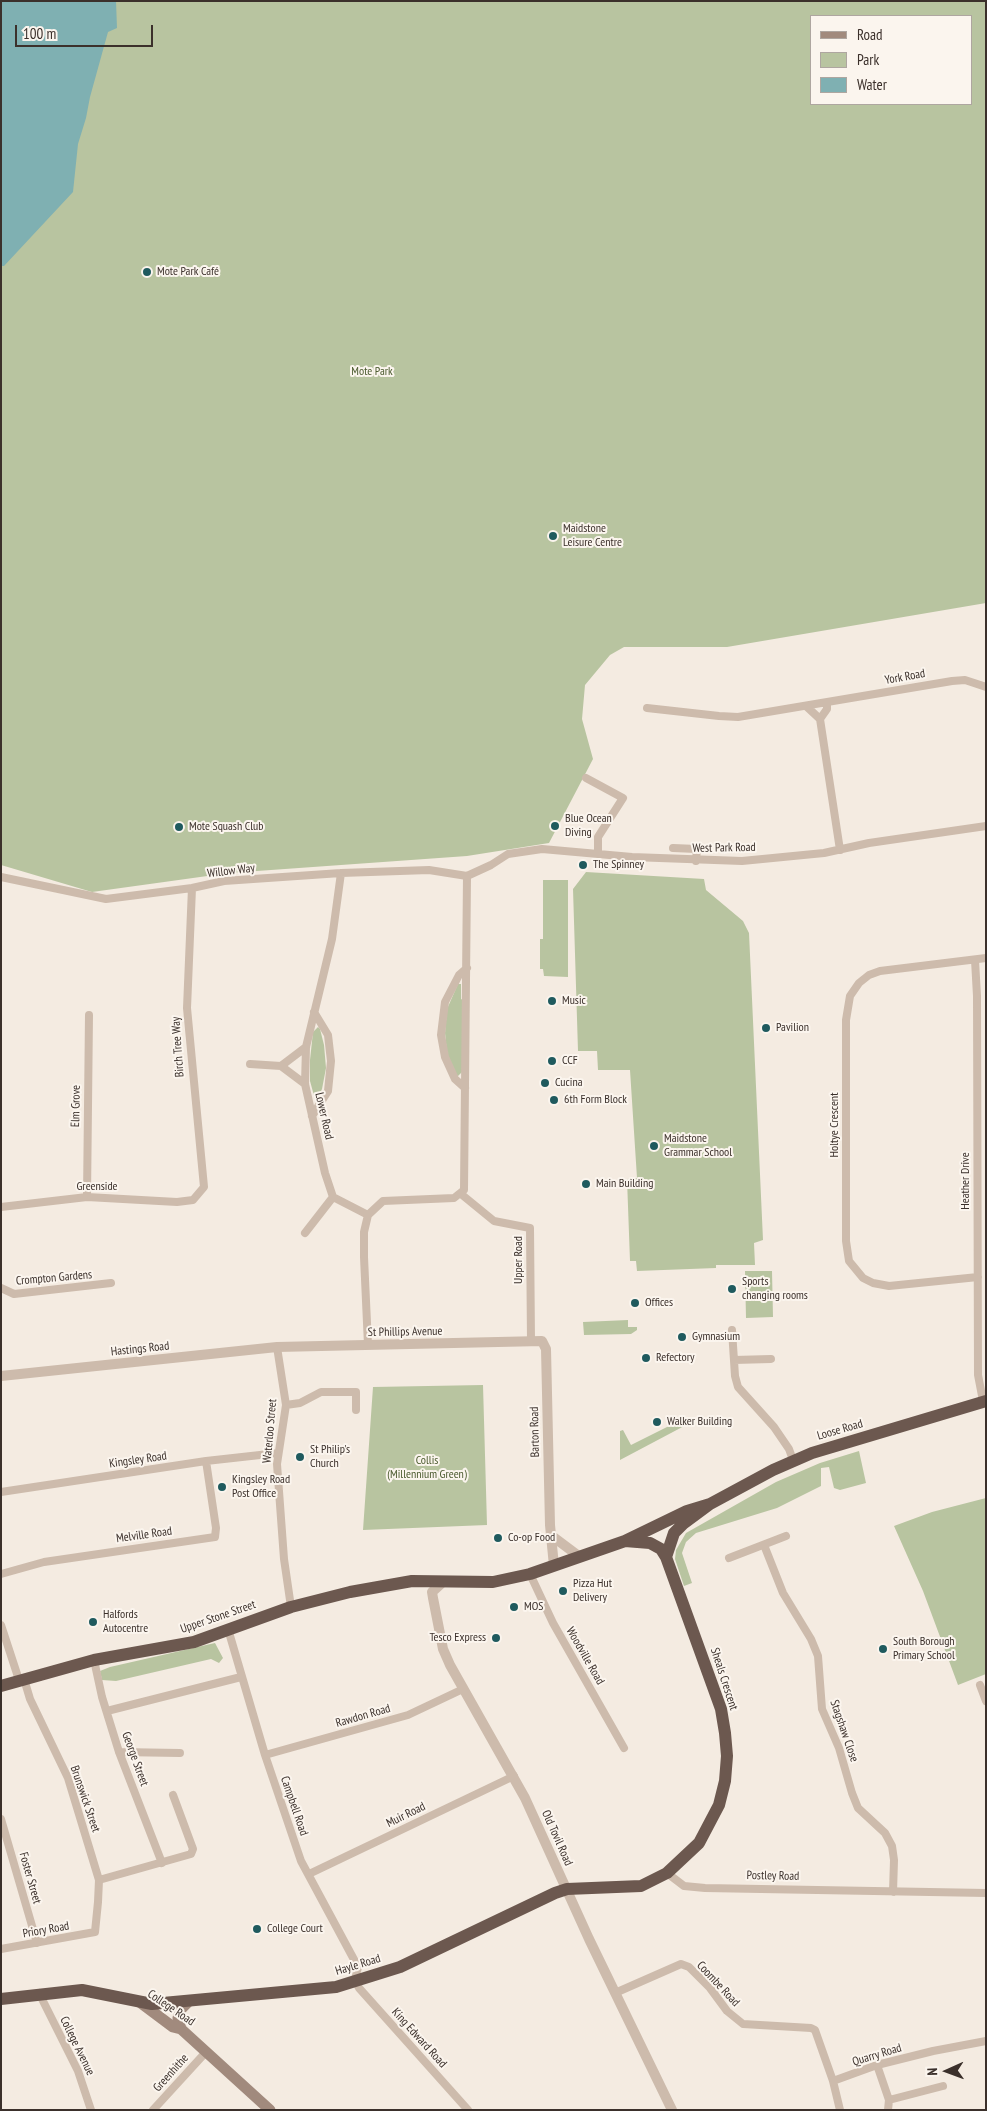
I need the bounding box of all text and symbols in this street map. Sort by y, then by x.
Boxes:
scale bar [18,15,155,47]
legend [810,15,972,105]
text: 100 m [23,24,56,43]
text: Road [857,25,883,44]
text: Park [857,50,879,69]
text: Water [857,75,887,94]
place label: Mote Park Café [157,265,219,279]
marker: Mote Park Café [141,266,153,278]
park label: Mote Park [351,365,393,379]
place label: Maidstone Leisure Centre [563,522,622,550]
marker: Maidstone Leisure Centre [547,530,559,542]
street label: York Road [884,666,926,688]
place label: Blue Ocean Diving [565,812,612,840]
place label: Mote Squash Club [189,820,263,834]
marker: Blue Ocean Diving [549,820,561,832]
marker: Mote Squash Club [173,821,185,833]
street label: West Park Road [692,840,756,856]
place label: The Spinney [593,858,644,872]
marker: The Spinney [577,859,589,871]
street label: Willow Way [206,861,256,881]
place label: Music [562,994,586,1008]
marker: Music [546,995,558,1007]
street label: Birch Tree Way [169,1016,187,1078]
place label: Pavilion [776,1021,809,1035]
marker: Pavilion [760,1022,772,1034]
place label: CCF [562,1054,578,1068]
marker: CCF [546,1055,558,1067]
place label: Cucina [555,1076,582,1090]
marker: Cucina [539,1077,551,1089]
street label: Elm Grove [68,1085,84,1127]
street label: Lower Road [312,1091,336,1141]
place label: 6th Form Block [564,1093,627,1107]
street label: Holtye Crescent [828,1093,842,1157]
marker: 6th Form Block [548,1094,560,1106]
place label: Maidstone Grammar School [664,1132,732,1160]
marker: Maidstone Grammar School [648,1140,660,1152]
street label: Heather Drive [959,1152,973,1210]
place label: Main Building [596,1177,653,1191]
marker: Main Building [580,1178,592,1190]
street label: Greenside [76,1180,118,1194]
street label: Upper Road [512,1236,526,1284]
street label: Crompton Gardens [15,1267,93,1289]
place label: Sports changing rooms [742,1275,808,1303]
marker: Sports changing rooms [726,1283,738,1295]
place label: Offices [645,1296,673,1310]
marker: Offices [629,1297,641,1309]
street label: St Phillips Avenue [368,1324,442,1340]
place label: Gymnasium [692,1330,740,1344]
marker: Gymnasium [676,1331,688,1343]
street label: Hastings Road [110,1339,170,1359]
place label: Refectory [656,1351,695,1365]
marker: Refectory [640,1352,652,1364]
street label: Waterloo Street [260,1398,280,1464]
street label: Barton Road [527,1407,543,1457]
place label: Walker Building [667,1415,732,1429]
marker: Walker Building [651,1416,663,1428]
street label: Loose Road [815,1417,865,1443]
place label: St Philip's Church [310,1443,350,1471]
street label: Kingsley Road [108,1449,168,1471]
marker: St Philip's Church [294,1451,306,1463]
park label: Collis (Millennium Green) [387,1454,467,1482]
place label: Kingsley Road Post Office [232,1473,290,1501]
marker: Kingsley Road Post Office [216,1481,228,1493]
street label: Melville Road [115,1524,173,1546]
place label: Co-op Food [508,1531,555,1545]
marker: Co-op Food [492,1532,504,1544]
place label: Pizza Hut Delivery [573,1577,612,1605]
marker: Pizza Hut Delivery [557,1585,569,1597]
street label: Upper Stone Street [178,1597,258,1637]
place label: MOS [524,1600,543,1614]
marker: MOS [508,1601,520,1613]
place label: Halfords Autocentre [103,1608,148,1636]
marker: Halfords Autocentre [87,1616,99,1628]
street label: Woodville Road [563,1625,607,1687]
place label: Tesco Express [429,1631,486,1645]
marker: Tesco Express [490,1632,502,1644]
place label: South Borough Primary School [893,1635,955,1663]
marker: South Borough Primary School [877,1643,889,1655]
street label: Sheals Crescent [707,1646,741,1712]
street label: Stagshaw Close [827,1698,861,1764]
street label: Rawdon Road [334,1701,392,1731]
street label: George Street [119,1730,151,1788]
street label: Brunswick Street [67,1764,103,1834]
street label: Campbell Road [277,1774,311,1838]
street label: Muir Road [384,1799,428,1831]
street label: Old Tovil Road [538,1808,576,1868]
street label: Foster Street [16,1851,44,1905]
street label: Postley Road [747,1868,799,1884]
street label: Priory Road [22,1919,70,1941]
place label: College Court [267,1922,323,1936]
marker: College Court [251,1923,263,1935]
street label: Hayle Road [334,1951,382,1979]
street label: Coombe Road [693,1958,743,2010]
street label: College Road [145,1987,197,2029]
street label: King Edward Road [388,2005,450,2071]
street label: College Avenue [57,2014,97,2078]
street label: Quarry Road [851,2041,903,2069]
north arrow [922,2046,972,2096]
street label: Greenhithe [150,2051,192,2095]
text: N [923,2067,941,2076]

